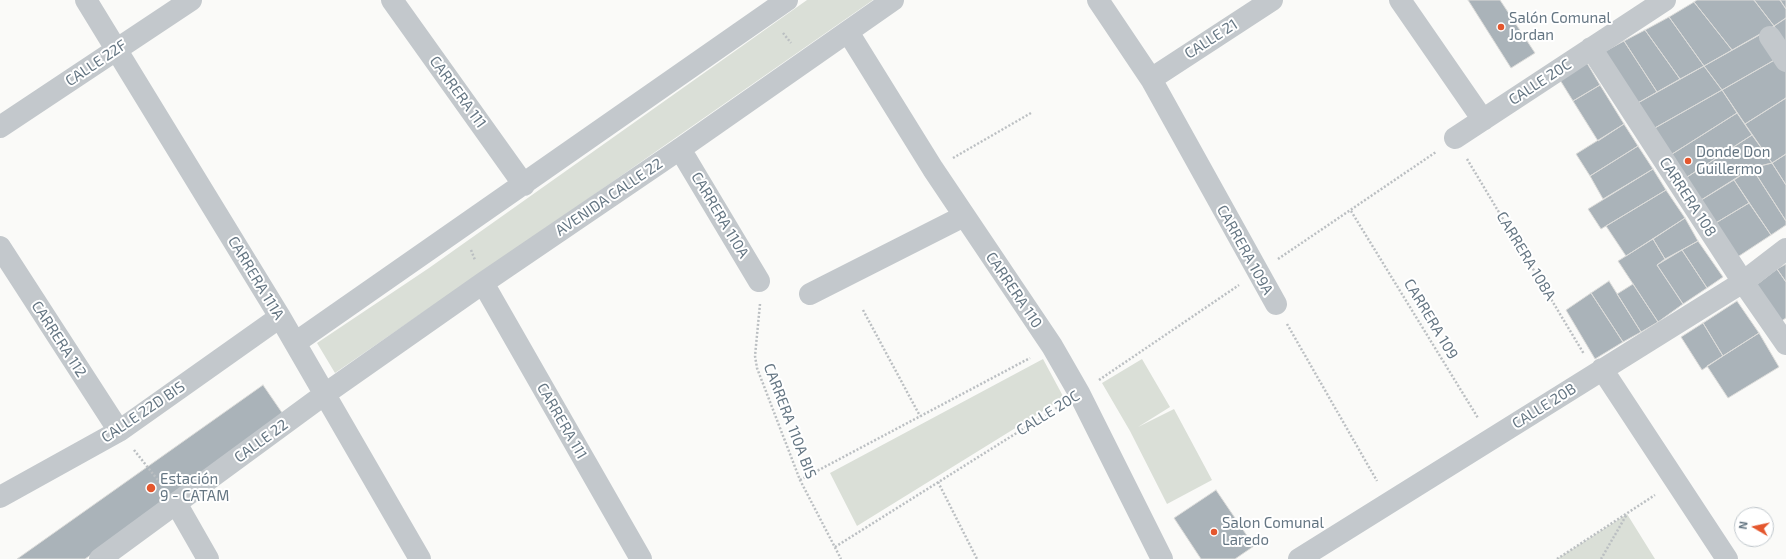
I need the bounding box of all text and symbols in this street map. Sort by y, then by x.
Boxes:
place label: Salón Comunal Jordan [1509,9,1611,44]
street label: CALLE 21 [1181,15,1241,63]
marker: Salón Comunal Jordan [1496,22,1506,32]
street label: CALLE 22F [62,36,130,90]
street label: CARRERA 111 [426,52,490,132]
street label: CALLE 20C [1505,55,1575,109]
place label: Donde Don Guillermo [1696,143,1770,178]
street label: AVENIDA CALLE 22 [552,154,666,240]
street label: CARRERA 108 [1656,154,1720,240]
marker: Donde Don Guillermo [1683,156,1693,166]
street label: CARRERA 110A [687,169,753,261]
street label: CARRERA 109A [1213,202,1277,298]
street label: CARRERA 108A [1492,208,1560,304]
street label: CARRERA 111A [224,233,288,323]
street label: CARRERA 110 [982,249,1046,331]
street label: CARRERA 109 [1400,276,1462,362]
street label: CARRERA 112 [28,298,90,380]
street label: CARRERA 110A BIS [760,361,820,481]
street label: CALLE 22D BIS [98,377,188,447]
street label: CALLE 20B [1509,379,1579,433]
street label: CARRERA 111 [533,380,591,462]
street label: CALLE 20C [1013,387,1083,439]
street label: CALLE 22 [231,416,291,466]
place label: Estación 9 - CATAM [160,470,229,505]
marker: Estación 9 - CATAM [145,482,157,494]
north arrow [1734,507,1774,547]
place label: Salon Comunal Laredo [1222,514,1324,549]
text: N [1736,520,1750,530]
marker: Salon Comunal Laredo [1209,527,1219,537]

